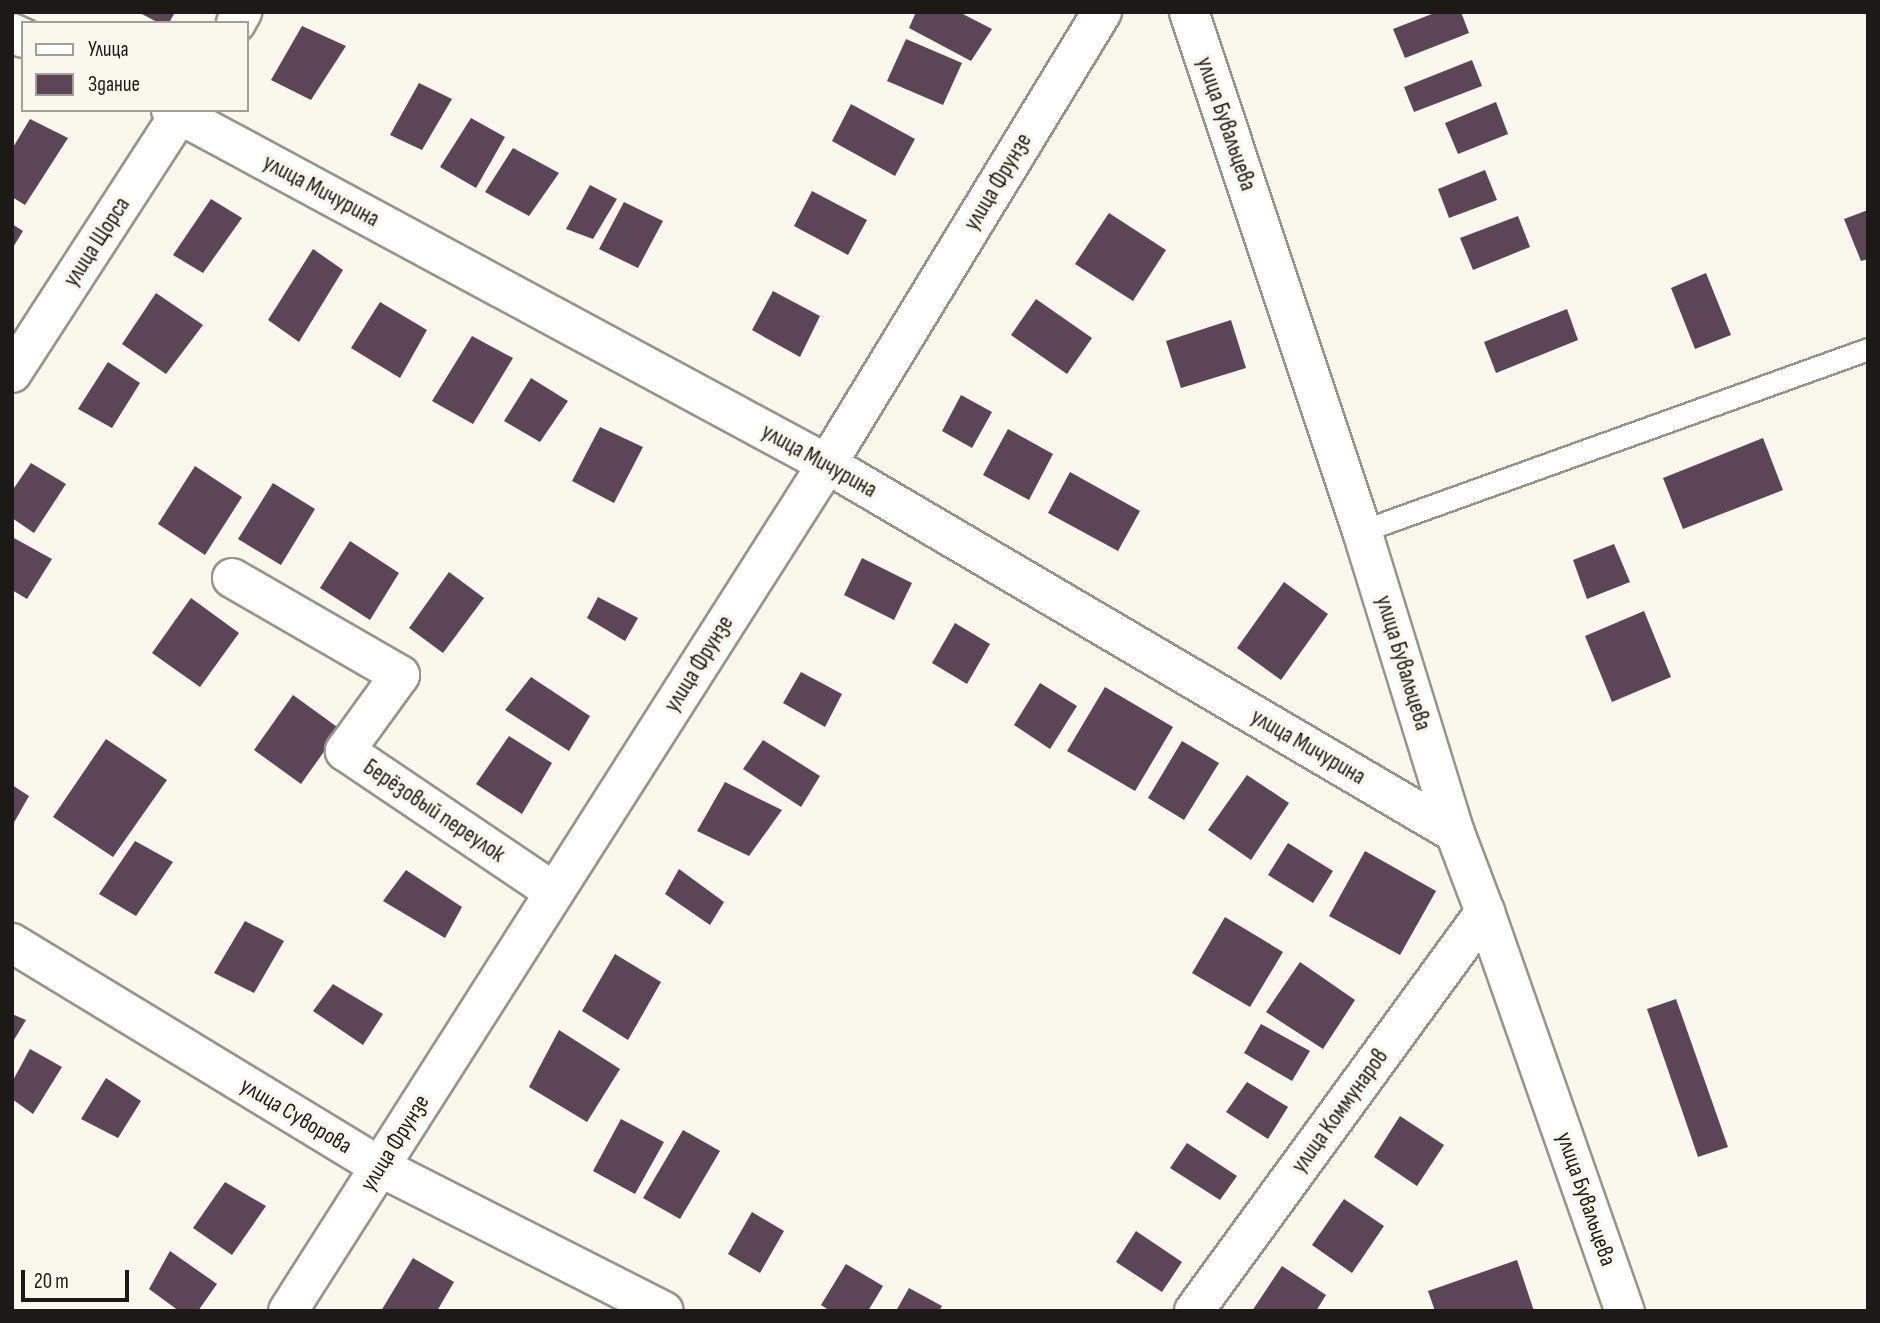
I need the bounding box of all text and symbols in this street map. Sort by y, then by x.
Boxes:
legend [21,21,248,112]
text: Улица [88,37,129,62]
street label: улица Бувальцева [1190,53,1262,195]
text: Здание [88,72,140,97]
street label: улица Фрунзе [958,128,1038,236]
street label: улица Мичурина [258,149,384,233]
street label: улица Щорса [58,192,136,292]
street label: улица Мичурина [757,418,881,504]
street label: улица Бувальцева [1369,592,1437,734]
street label: улица Фрунзе [659,611,739,717]
street label: улица Мичурина [1246,703,1370,791]
street label: Берёзовый переулок [358,753,510,869]
street label: улица Коммунаров [1286,1044,1394,1178]
street label: улица Суворова [235,1072,357,1160]
street label: улица Фрунзе [355,1090,435,1196]
street label: улица Бувальцева [1550,1128,1622,1270]
scale bar [24,1256,133,1300]
text: 20 m [34,1269,69,1294]

